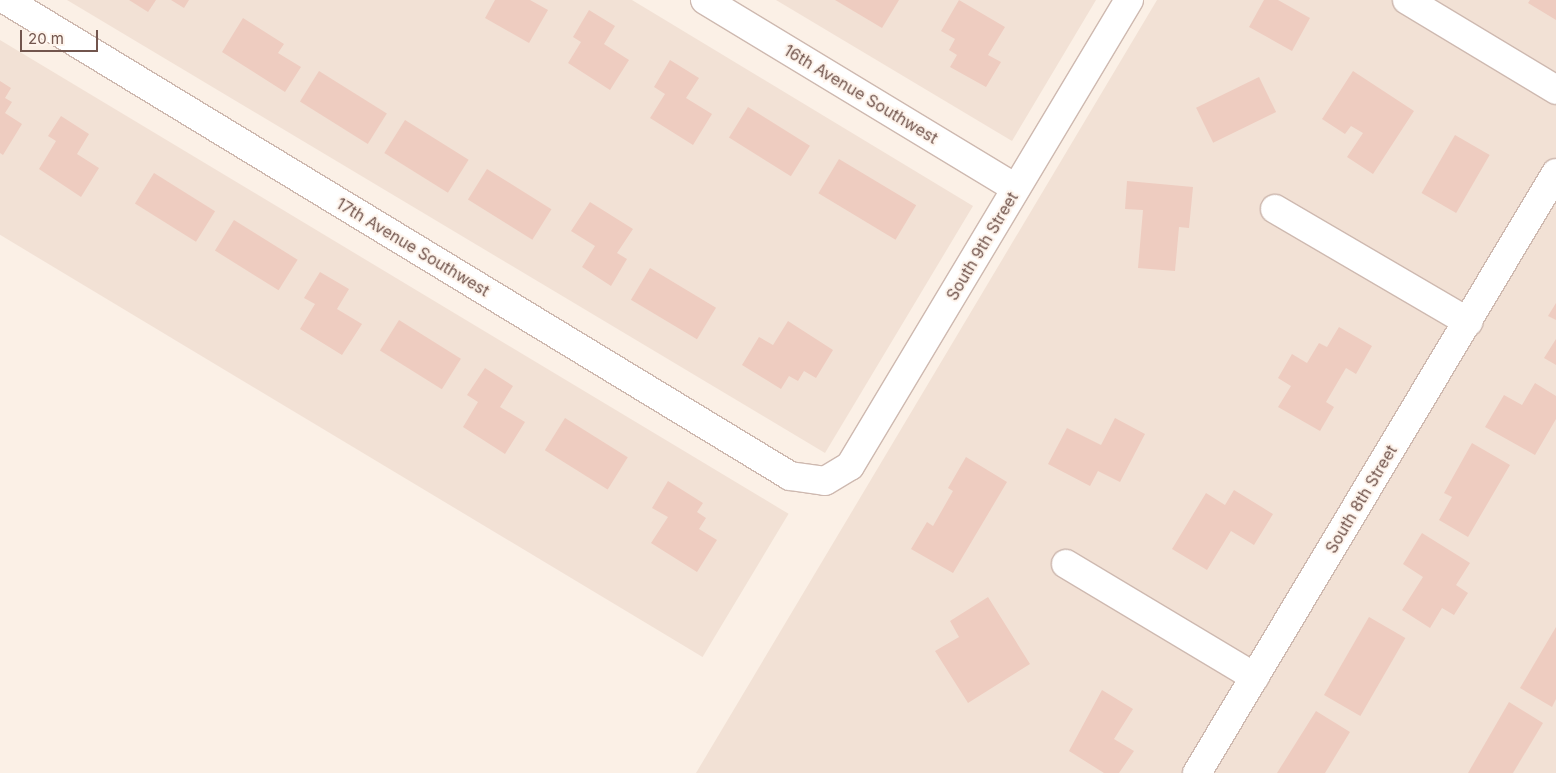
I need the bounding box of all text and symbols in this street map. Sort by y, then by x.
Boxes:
scale bar [22,20,100,52]
text: 20 m [28,29,64,48]
street label: 16th Avenue Southwest [781,40,941,148]
street label: South 9th Street [942,188,1022,304]
street label: 17th Avenue Southwest [333,194,493,300]
street label: South 8th Street [1321,441,1401,557]

